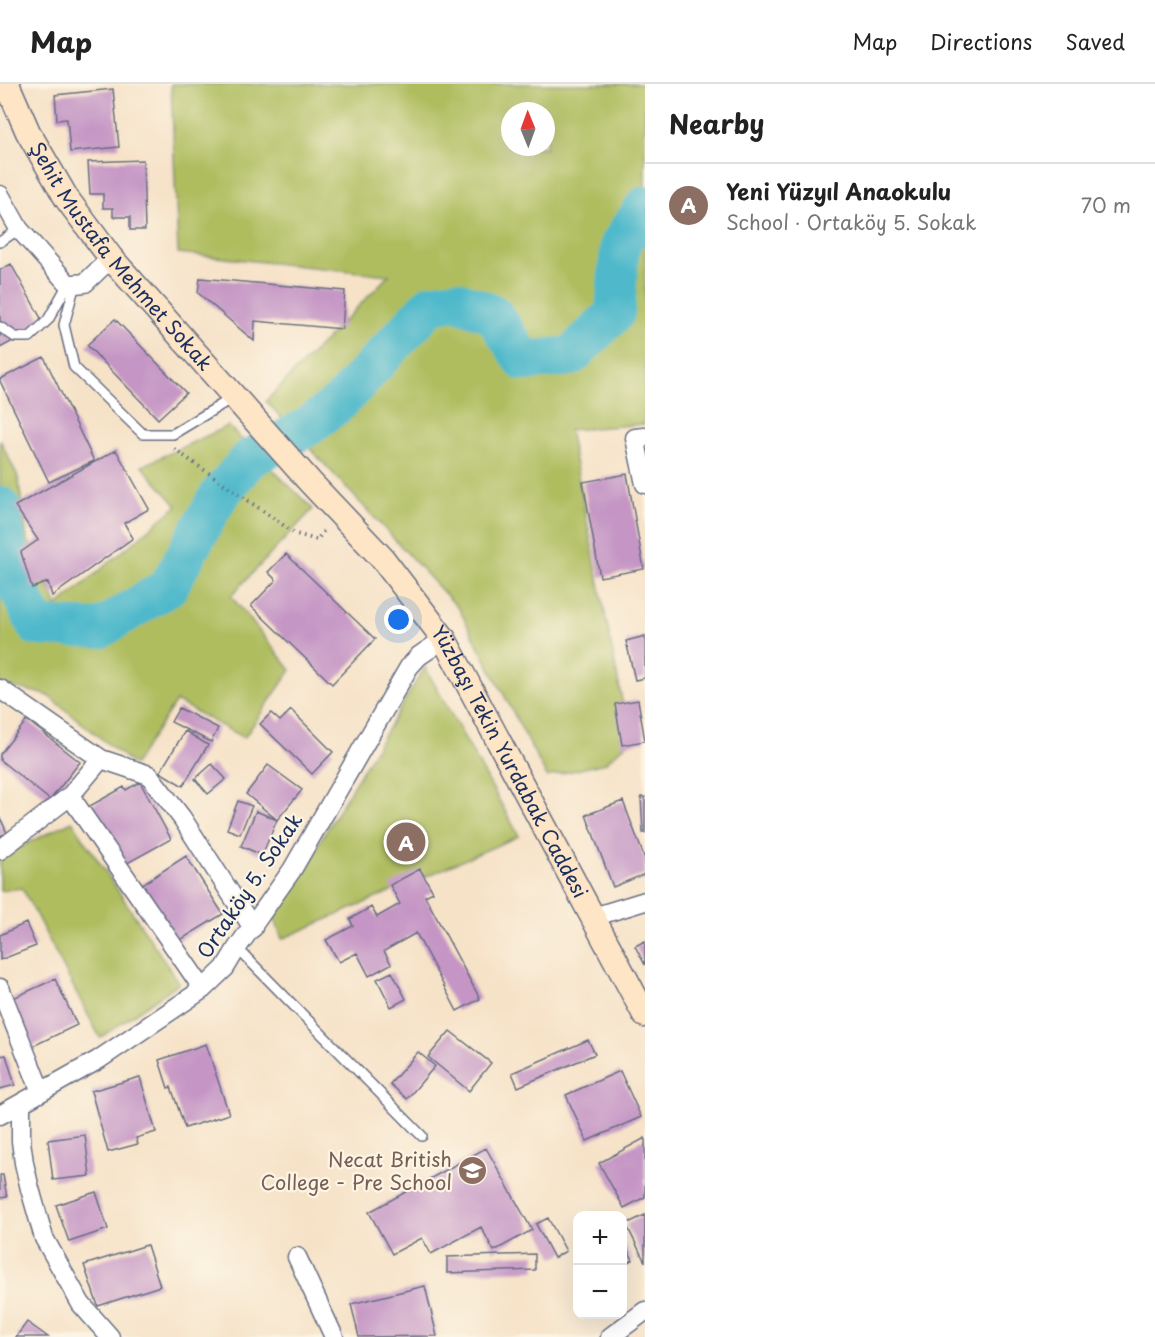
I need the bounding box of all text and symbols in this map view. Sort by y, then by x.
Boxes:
text: Map [30,20,92,63]
text: Map [852,25,897,57]
text: Directions [930,25,1032,57]
text: Saved [1065,25,1125,57]
north arrow [501,102,555,156]
text: Nearby [669,104,764,143]
street label: Şehit Mustafa Mehmet Sokak [23,136,220,377]
text: Yeni Yüzyıl Anaokulu [726,174,951,207]
text: A [681,190,696,220]
text: 70 m [1081,190,1131,220]
text: School · Ortaköy 5. Sokak [726,207,976,237]
your location [384,605,413,634]
street label: Yüzbaşı Tekin Yurdabak Caddesi [425,618,596,903]
street label: Ortaköy 5. Sokak [189,807,309,964]
pin: A [386,820,426,864]
place label: Necat British College - Pre School [260,1144,452,1197]
school or university icon: Necat British College - Pre School [457,1155,489,1187]
map controls [573,1211,627,1319]
button: + [573,1211,627,1265]
button: − [573,1265,627,1319]

